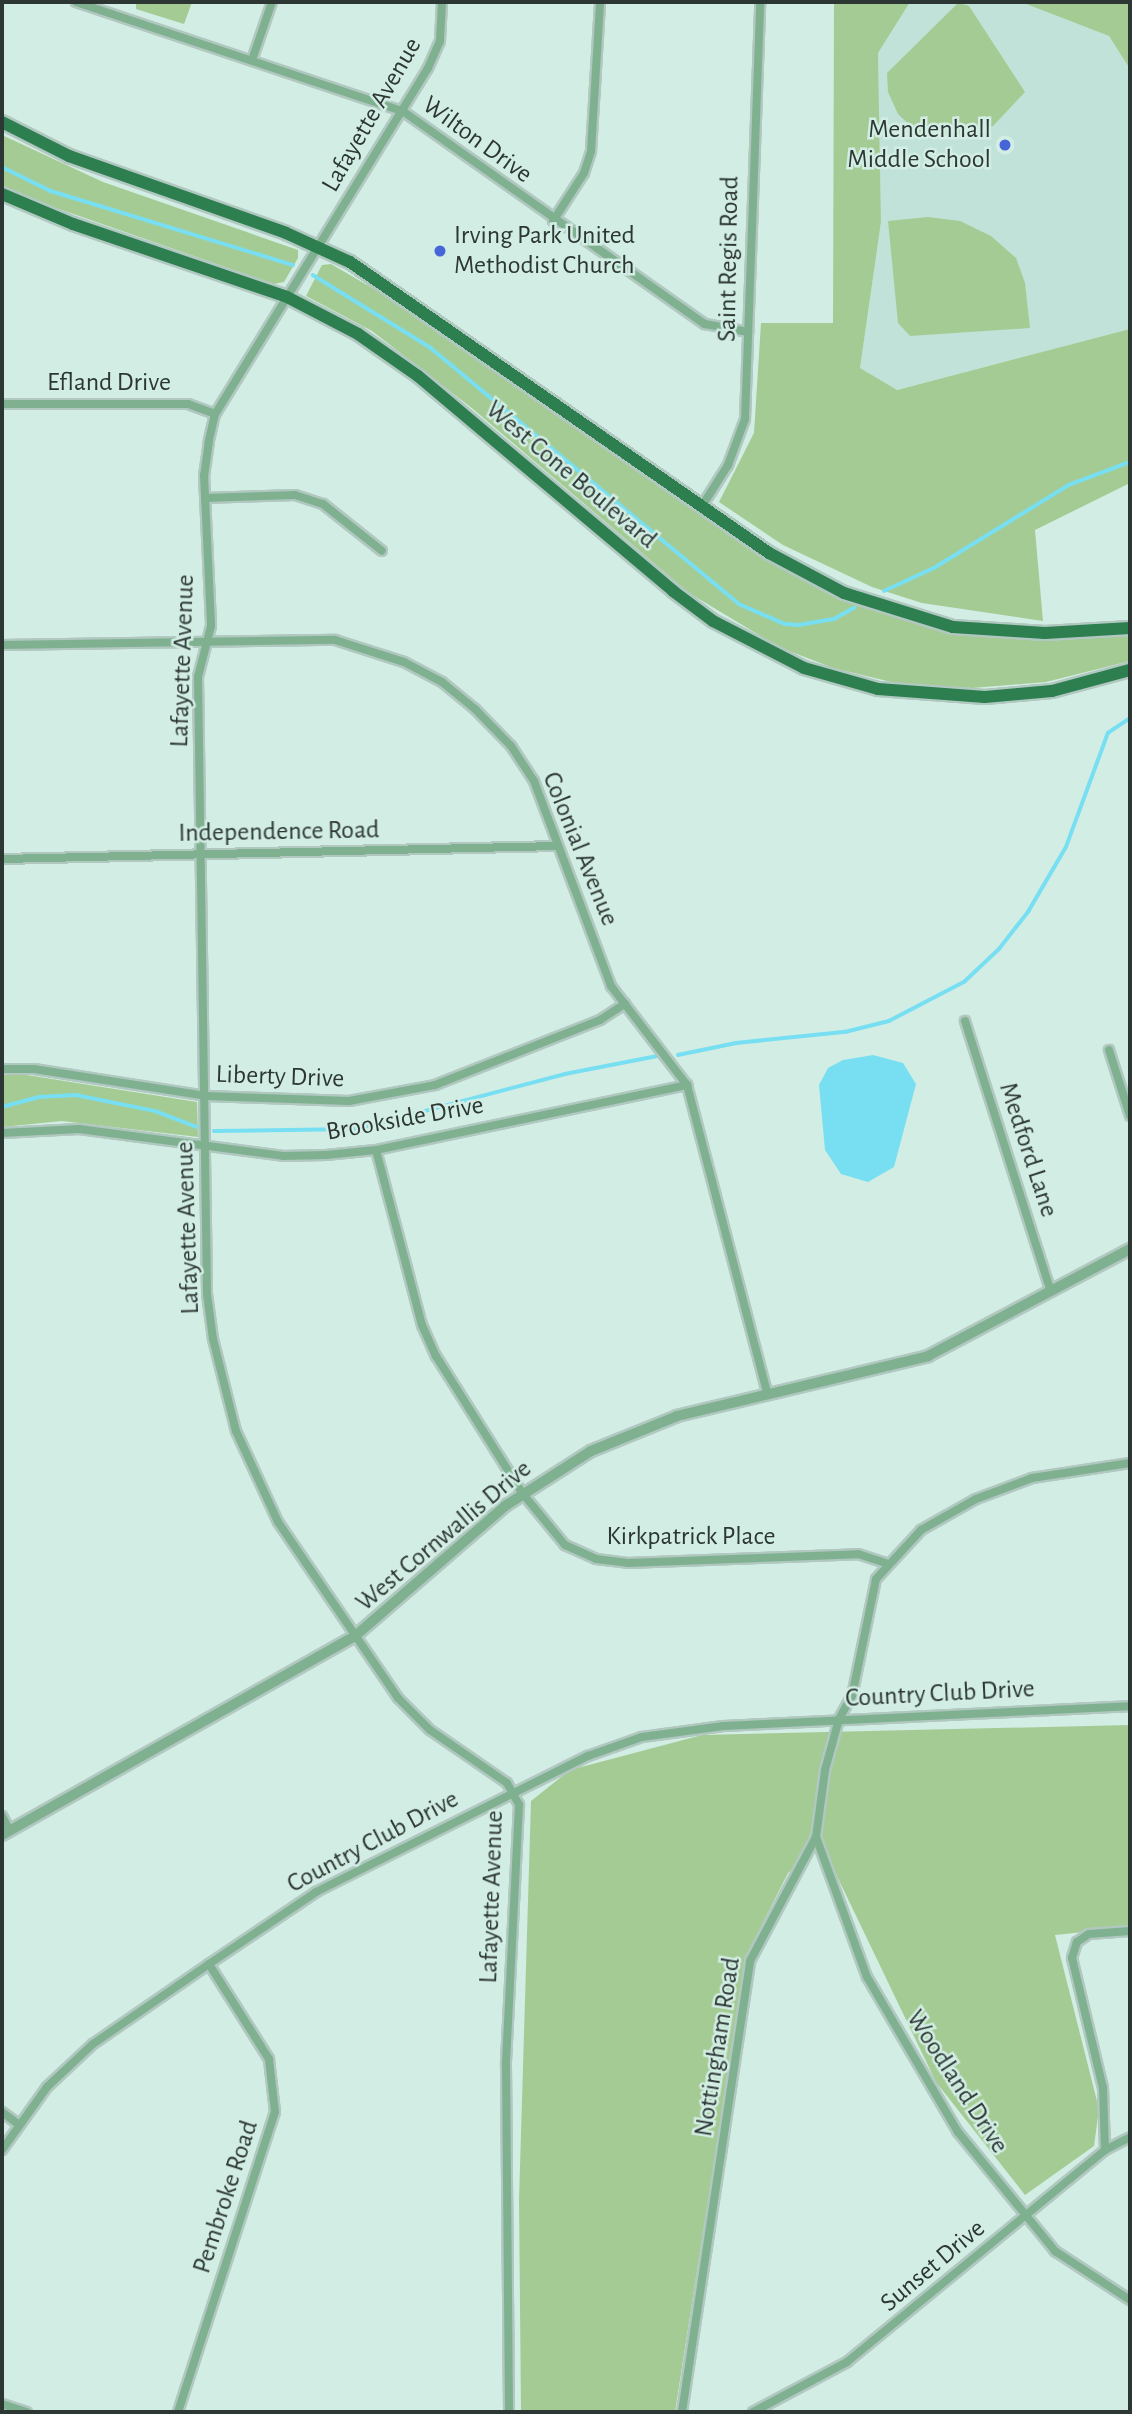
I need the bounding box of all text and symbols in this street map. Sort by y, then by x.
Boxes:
street label: Lafayette Avenue [315,32,429,198]
street label: Wilton Drive [416,90,538,190]
place label: Mendenhall Middle School [847,114,991,176]
marker: Mendenhall Middle School [997,137,1013,153]
street label: Saint Regis Road [712,176,746,342]
place label: Irving Park United Methodist Church [454,220,635,282]
marker: Irving Park United Methodist Church [432,243,448,259]
street label: Efland Drive [47,367,171,399]
street label: West Cone Boulevard [479,394,663,556]
street label: Lafayette Avenue [164,574,202,748]
street label: Colonial Avenue [535,768,625,930]
street label: Independence Road [178,815,380,849]
street label: Liberty Drive [215,1059,345,1095]
street label: Medford Lane [992,1079,1064,1221]
street label: Brookside Drive [324,1090,486,1148]
street label: Lafayette Avenue [169,1141,207,1315]
street label: West Cornwallis Drive [350,1454,538,1618]
street label: Kirkpatrick Place [606,1521,776,1553]
street label: Country Club Drive [845,1673,1035,1715]
street label: Country Club Drive [282,1784,464,1900]
street label: Lafayette Avenue [473,1810,511,1984]
street label: Nottingham Road [688,1955,748,2139]
street label: Woodland Drive [899,2005,1015,2159]
street label: Pembroke Road [187,2117,265,2277]
street label: Sunset Drive [874,2213,992,2319]

